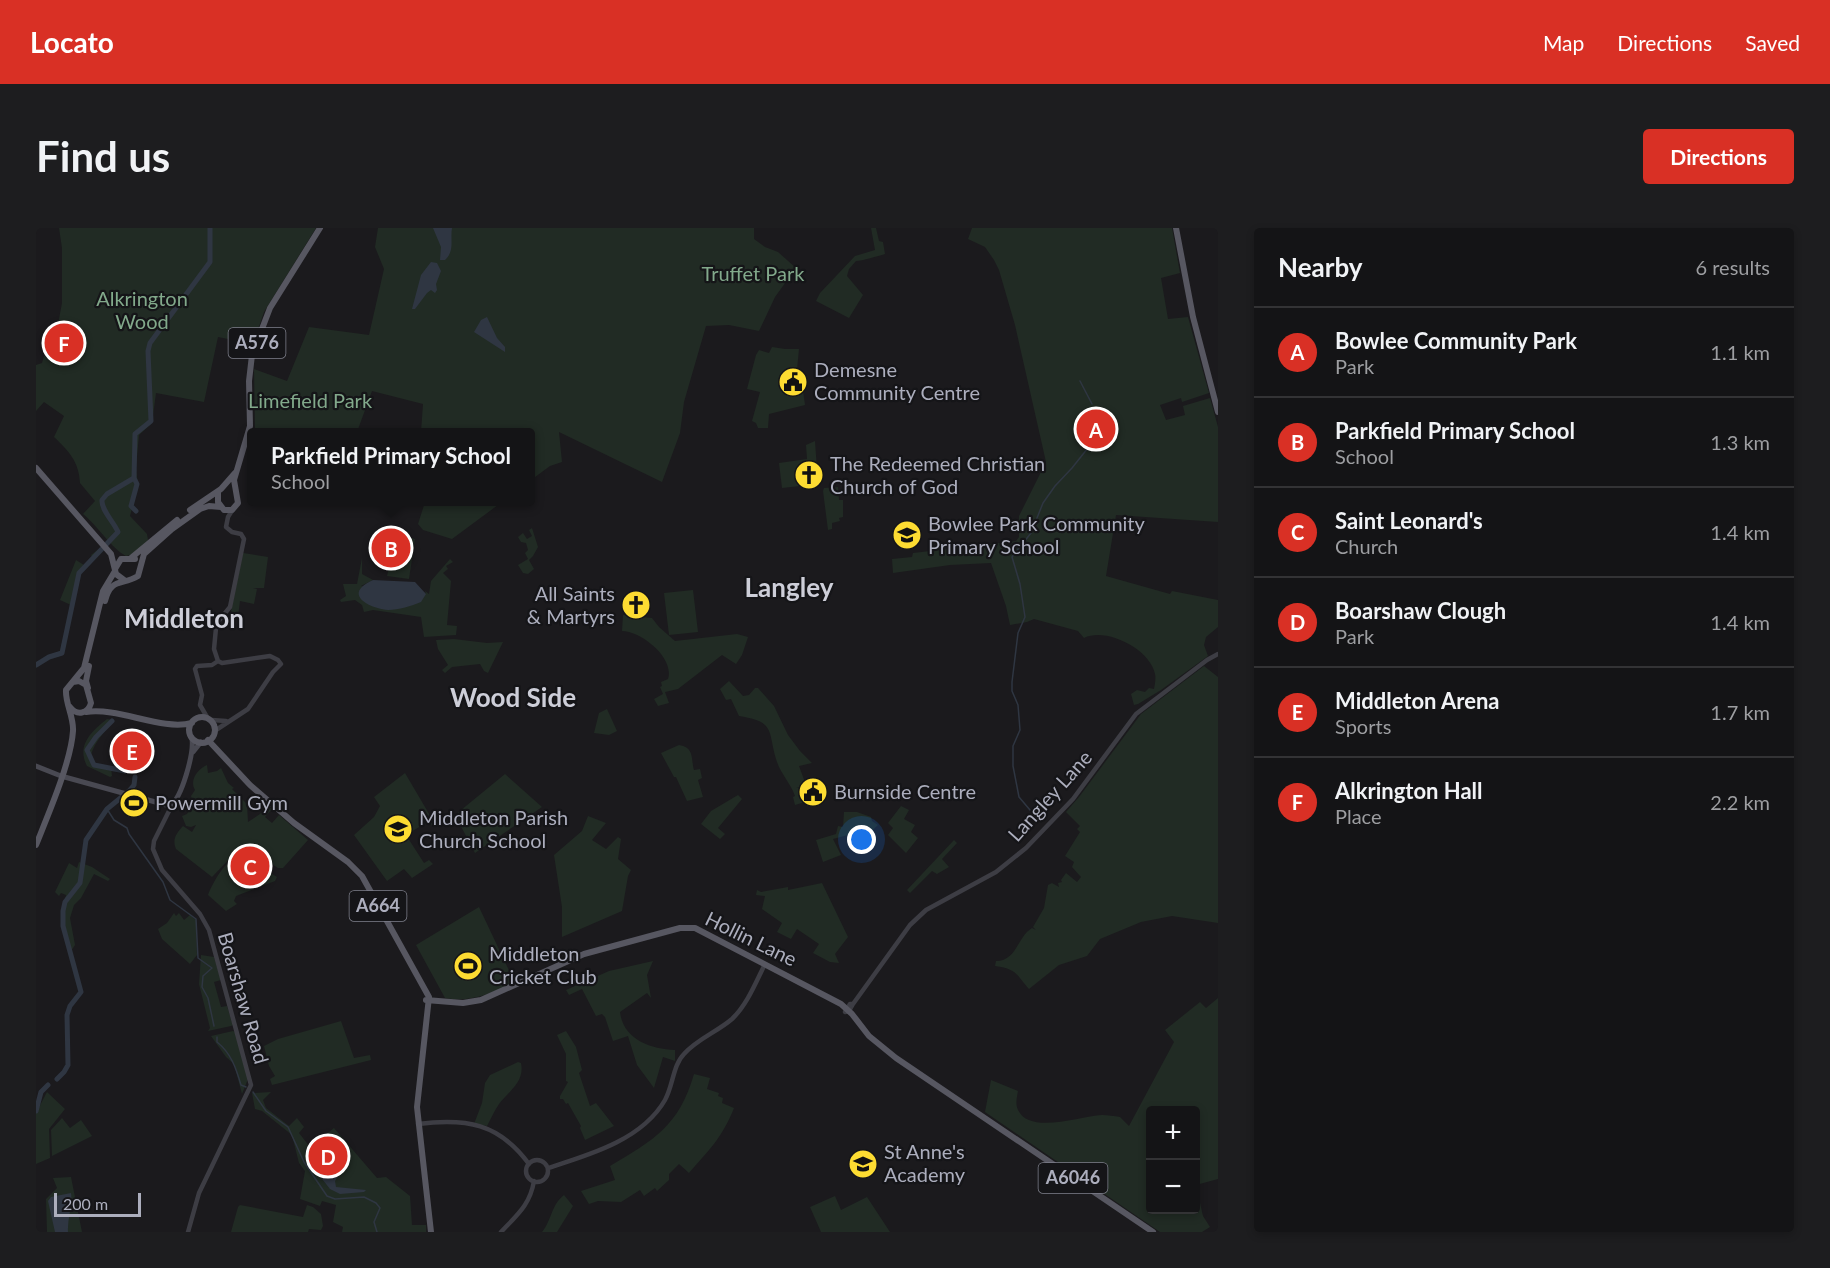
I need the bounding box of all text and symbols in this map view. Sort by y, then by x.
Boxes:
text: Locato [30,25,114,59]
text: Map [1543,30,1584,55]
text: Directions [1617,30,1712,55]
text: Saved [1745,30,1800,55]
button: Directions [1643,129,1794,184]
text: Find us [36,131,170,181]
text: Nearby [1278,251,1363,283]
text: 6 results [1695,255,1770,279]
park label: Truffet Park [702,261,805,285]
park label: Alkrington Wood [96,286,188,333]
pin: F [45,320,84,366]
text: Bowlee Community Park [1335,327,1577,354]
road number: A576 [228,328,286,358]
text: A [1291,340,1304,364]
text: 1.1 km [1710,340,1770,364]
text: Park [1335,354,1374,378]
place label: Demesne Community Centre [814,357,980,404]
public building icon: Demesne Community Centre [777,366,809,398]
park label: Limefield Park [248,388,373,412]
pin: A [1076,406,1116,452]
text: Parkfield Primary School [1335,417,1575,444]
popup [247,428,535,506]
text: B [1291,430,1304,454]
text: 1.3 km [1710,430,1770,454]
text: Parkfield Primary School [271,442,511,469]
text: School [1335,444,1394,468]
place label: The Redeemed Christian Church of God [830,451,1045,498]
church icon: The Redeemed Christian Church of God [793,459,825,491]
text: School [271,469,330,493]
text: Saint Leonard's [1335,507,1483,534]
place label: Bowlee Park Community Primary School [928,511,1146,558]
school or university icon: Bowlee Park Community Primary School [891,519,923,551]
text: C [1291,520,1304,544]
text: 1.4 km [1710,520,1770,544]
pin: B [372,526,410,570]
text: Church [1335,534,1398,558]
district label: Langley [745,571,834,603]
place label: All Saints & Martyrs [527,581,615,628]
church icon: All Saints & Martyrs [620,589,652,621]
text: Boarshaw Clough [1335,597,1506,624]
district label: Middleton [124,602,244,634]
text: D [1290,610,1305,634]
text: 1.4 km [1710,610,1770,634]
text: Park [1335,624,1374,648]
district label: Wood Side [450,681,576,713]
text: Middleton Arena [1335,687,1500,714]
text: E [1292,700,1303,724]
text: 1.7 km [1710,700,1770,724]
text: Sports [1335,714,1391,738]
pin: E [112,728,152,774]
street label: Langley Lane [1002,745,1096,846]
public building icon: Burnside Centre [797,776,829,808]
text: Alkrington Hall [1335,777,1483,804]
place label: Burnside Centre [834,779,976,803]
sports icon: Powermill Gym [118,787,150,819]
place label: Powermill Gym [155,790,288,814]
text: F [1292,790,1303,814]
text: 2.2 km [1710,790,1770,814]
text: Place [1335,804,1382,828]
place label: Middleton Parish Church School [419,805,568,852]
school or university icon: Middleton Parish Church School [382,813,414,845]
your location [847,825,876,854]
pin: C [230,844,270,888]
road number: A664 [350,891,406,921]
street label: Hollin Lane [702,906,801,971]
street label: Boarshaw Road [214,929,274,1066]
place label: Middleton Cricket Club [489,941,597,988]
sports icon: Middleton Cricket Club [452,950,484,982]
map controls [1146,1106,1200,1214]
button: + [1146,1106,1200,1160]
pin: D [308,1134,348,1178]
place label: St Anne's Academy [884,1139,966,1186]
school or university icon: St Anne's Academy [847,1148,879,1180]
button: − [1146,1160,1200,1214]
road number: A6046 [1038,1163,1108,1193]
scale bar [54,1190,141,1218]
text: 200 m [63,1194,108,1213]

